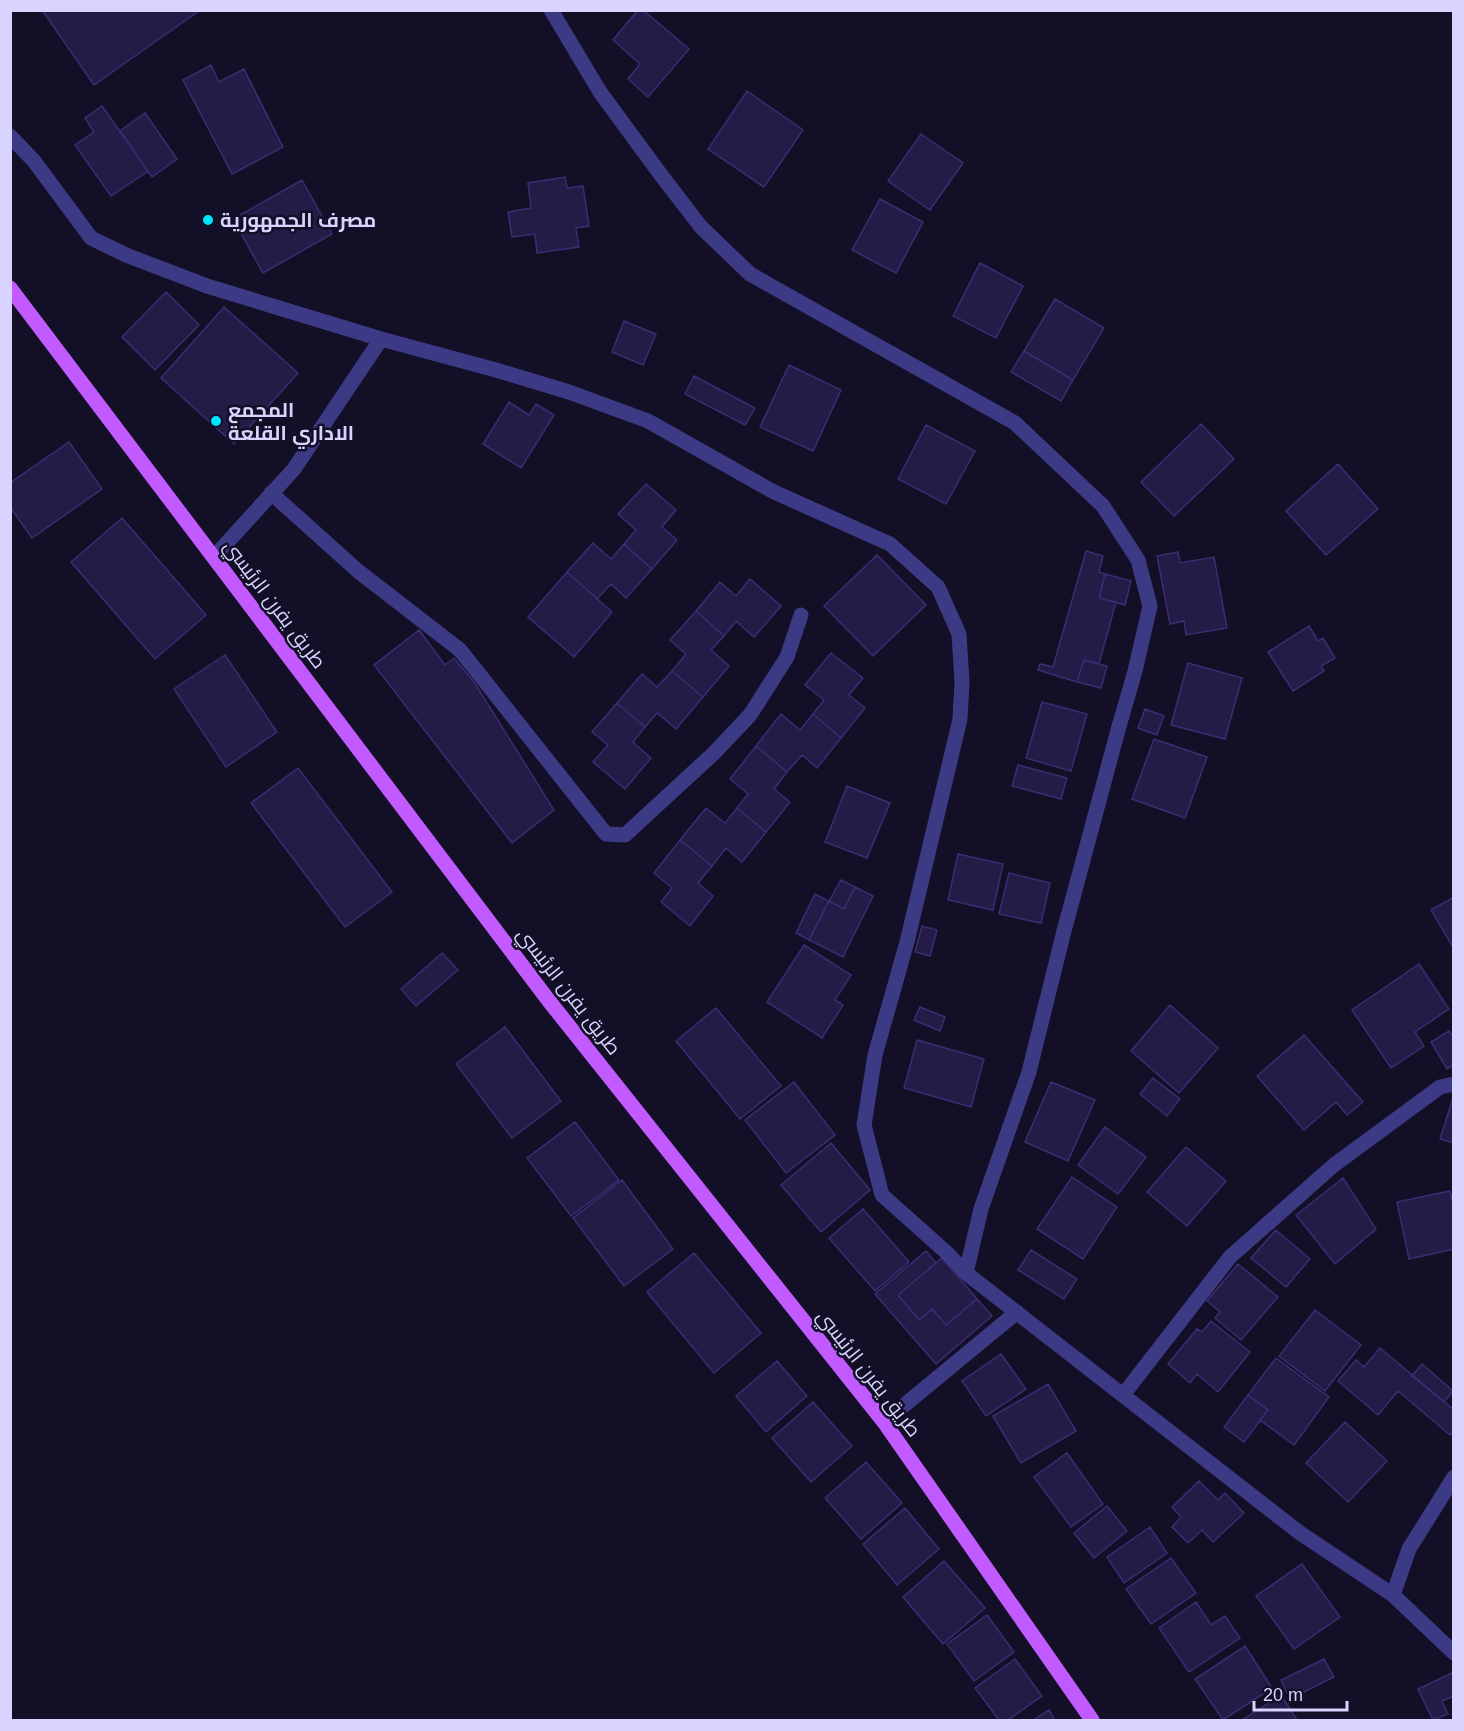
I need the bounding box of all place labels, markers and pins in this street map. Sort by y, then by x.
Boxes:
place label: مصرف الجمهورية [220,209,376,233]
marker: مصرف الجمهورية [201,213,215,227]
place label: المجمع الاداري القلعة [228,399,354,449]
marker: المجمع الاداري القلعة [209,414,223,428]

